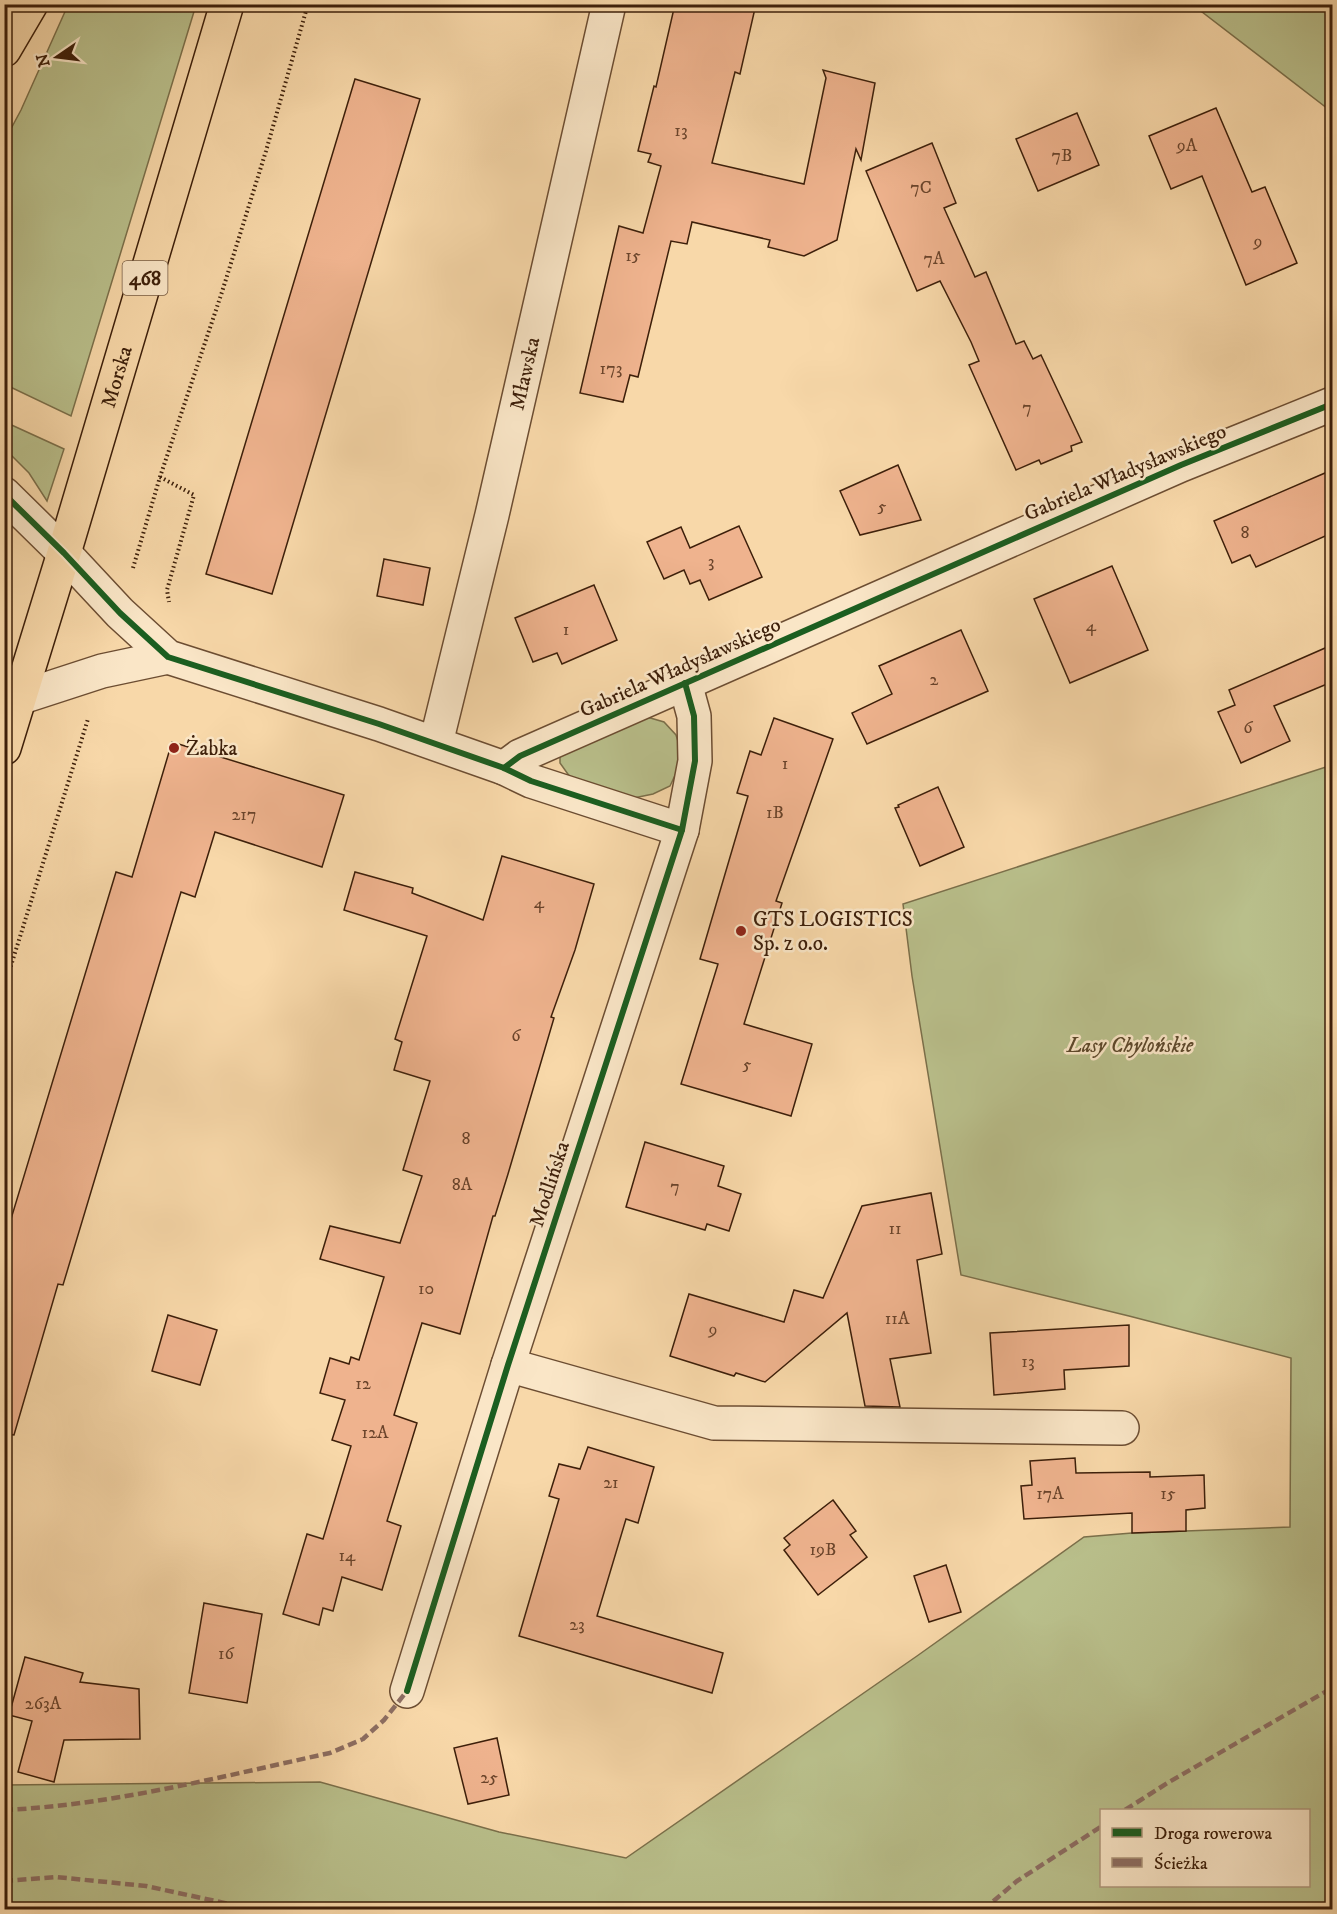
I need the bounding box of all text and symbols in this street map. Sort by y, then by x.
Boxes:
north arrow [27,27,87,87]
text: N [32,52,55,69]
house number: 13 [674,120,688,142]
house number: 9A [1176,135,1198,157]
house number: 7B [1052,145,1072,167]
house number: 7C [910,177,932,199]
house number: 9 [1253,231,1262,253]
house number: 15 [625,245,641,267]
house number: 7A [924,248,945,270]
road number: 468 [122,261,168,295]
street label: Mławska [504,335,546,413]
street label: Morska [96,343,139,411]
house number: 173 [600,358,622,380]
house number: 7 [1022,397,1032,419]
street label: Gabriela Władysławskiego [1020,419,1230,527]
house number: 5 [878,496,887,518]
house number: 8 [1240,522,1250,544]
house number: 3 [708,551,714,573]
street label: Gabriela Władysławskiego [576,612,785,724]
house number: 4 [1086,615,1097,637]
house number: 1 [563,619,569,641]
house number: 2 [930,669,939,691]
house number: 6 [1243,717,1253,739]
place label: Żabka [186,735,238,762]
marker: Żabka [167,741,181,755]
house number: 1 [782,753,788,775]
house number: 1B [766,802,784,824]
house number: 217 [232,804,256,826]
house number: 4 [534,892,545,914]
place label: GTS LOGISTICS Sp. z o.o. [753,907,913,957]
marker: GTS LOGISTICS Sp. z o.o. [734,924,748,938]
house number: 6 [511,1025,521,1047]
park label: Lasy Chylońskie [1066,1033,1194,1059]
house number: 5 [743,1054,752,1076]
house number: 8 [461,1128,471,1150]
street label: Modlińska [524,1138,576,1230]
house number: 8A [452,1174,473,1196]
house number: 7 [670,1176,680,1198]
house number: 11 [888,1218,902,1240]
house number: 10 [418,1278,434,1300]
house number: 11A [885,1308,910,1330]
house number: 9 [708,1319,717,1341]
house number: 13 [1021,1351,1035,1373]
house number: 12 [355,1373,371,1395]
house number: 12A [362,1422,389,1444]
house number: 21 [603,1472,619,1494]
house number: 17A [1036,1483,1064,1505]
house number: 15 [1160,1483,1176,1505]
house number: 19B [810,1539,836,1561]
house number: 14 [339,1545,356,1567]
house number: 23 [569,1614,585,1636]
house number: 16 [218,1643,235,1665]
house number: 263A [25,1693,62,1715]
house number: 25 [480,1767,498,1789]
legend [1100,1809,1310,1887]
text: Droga rowerowa [1154,1823,1272,1845]
text: Ścieżka [1154,1852,1208,1875]

